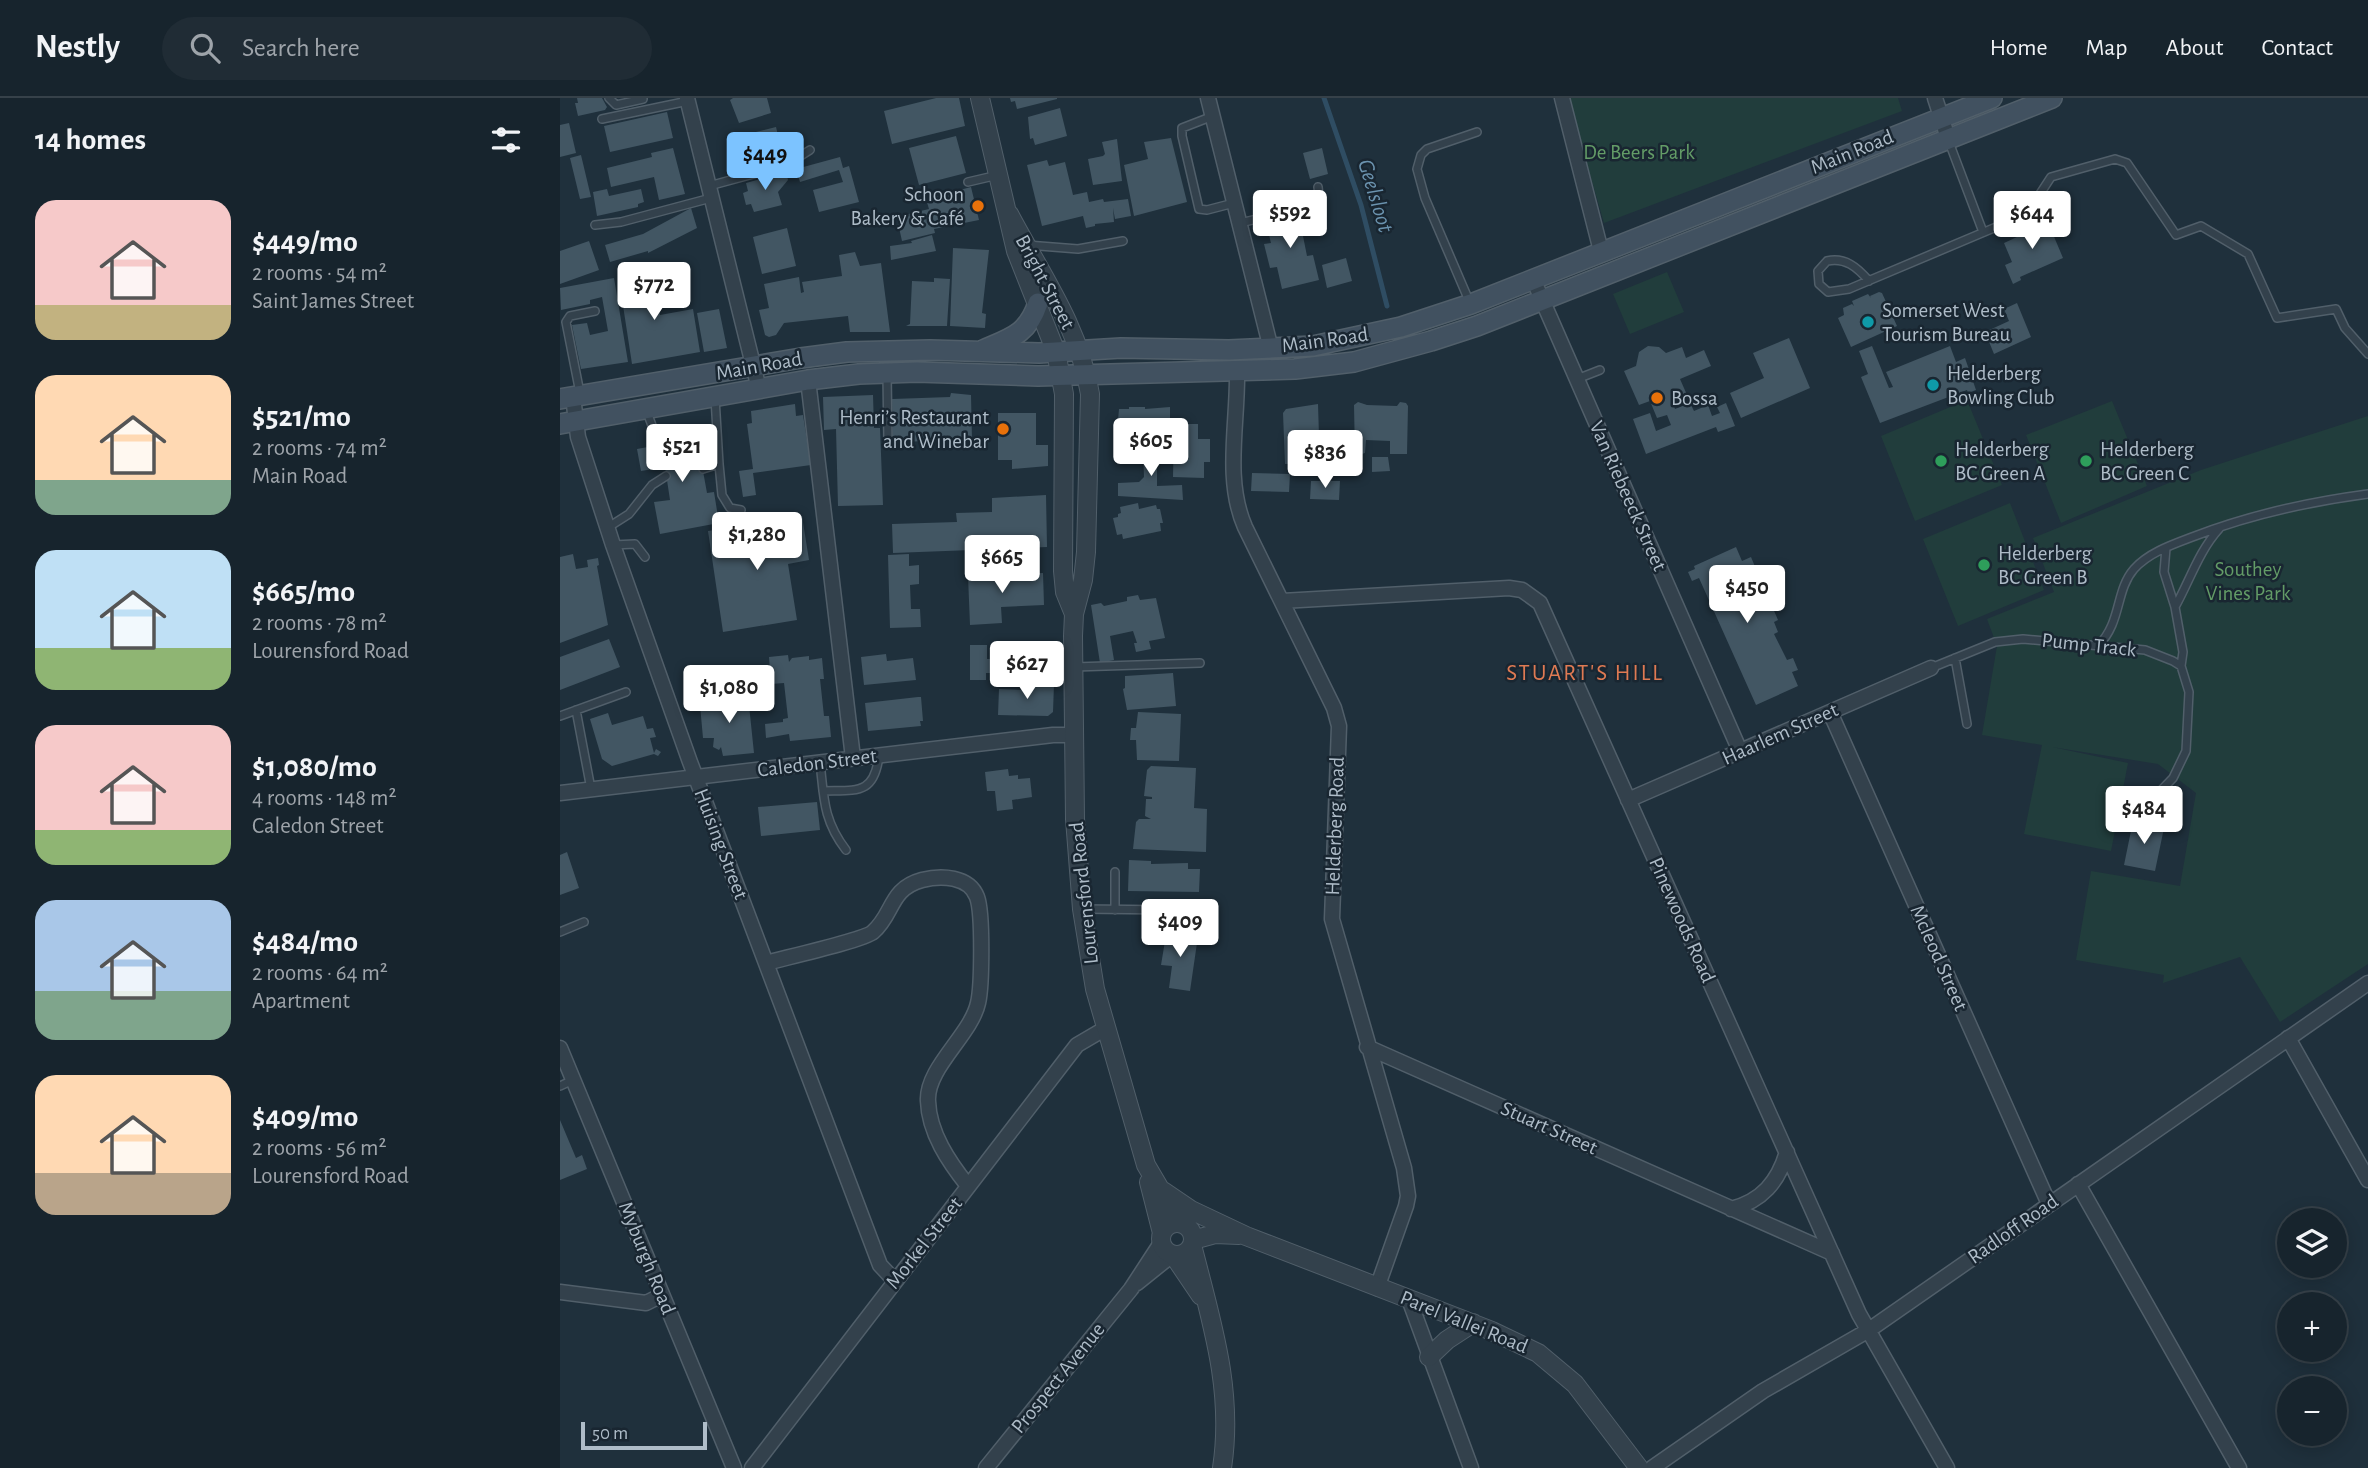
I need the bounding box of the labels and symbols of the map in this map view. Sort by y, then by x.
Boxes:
street label: Main Road [1808,126,1896,178]
pin: $449 [724,132,806,192]
park label: De Beers Park [1583,142,1695,163]
water label: Geelsloot [1353,157,1397,236]
place label: Schoon Bakery & Café [851,184,964,229]
pin: $592 [1249,190,1331,250]
pin: $644 [1991,192,2073,251]
marker: Schoon Bakery & Café [970,198,986,214]
street label: Bright Street [1011,231,1079,333]
pin: $772 [613,262,695,322]
place label: Somerset West Tourism Bureau [1882,300,2011,345]
marker: Somerset West Tourism Bureau [1860,314,1876,330]
street label: Main Road [1280,324,1370,356]
street label: Main Road [714,348,804,384]
place label: Helderberg Bowling Club [1947,363,2055,408]
marker: Helderberg Bowling Club [1925,377,1941,393]
place label: Bossa [1671,388,1718,409]
marker: Bossa [1649,390,1665,406]
place label: Henri’s Restaurant and Winebar [839,407,989,452]
pin: $605 [1110,418,1192,478]
street label: Van Riebeeck Street [1586,418,1671,574]
marker: Henri’s Restaurant and Winebar [995,421,1011,437]
pin: $521 [641,424,723,484]
pin: $836 [1284,430,1366,490]
place label: Helderberg BC Green A [1955,439,2049,484]
place label: Helderberg BC Green C [2100,439,2194,484]
marker: Helderberg BC Green A [1933,453,1949,469]
marker: Helderberg BC Green C [2078,453,2094,469]
pin: $1,280 [700,512,814,572]
pin: $665 [961,536,1043,595]
place label: Helderberg BC Green B [1998,543,2092,588]
marker: Helderberg BC Green B [1976,557,1992,573]
park label: Southey Vines Park [2206,559,2291,604]
pin: $450 [1706,566,1788,625]
street label: Pump Track [2041,630,2138,660]
pin: $627 [986,642,1068,701]
district label: STUART'S HILL [1506,662,1664,685]
pin: $1,080 [672,666,786,725]
street label: Haarlem Street [1719,699,1841,769]
street label: Caledon Street [756,745,878,781]
street label: Helderberg Road [1322,756,1348,896]
street label: Huising Street [690,786,752,903]
pin: $484 [2103,786,2185,846]
street label: Lourensford Road [1066,821,1102,965]
street label: Pinewoods Road [1645,854,1719,986]
pin: $409 [1139,900,1221,959]
street label: Mcleod Street [1906,902,1972,1014]
street label: Stuart Street [1498,1097,1601,1159]
street label: Radloff Road [1964,1190,2062,1268]
street label: Morkel Street [882,1193,966,1293]
street label: Myburgh Road [615,1199,679,1317]
street label: Parel Vallei Road [1397,1287,1531,1357]
street label: Prospect Avenue [1007,1319,1109,1437]
scale bar [581,1419,707,1451]

